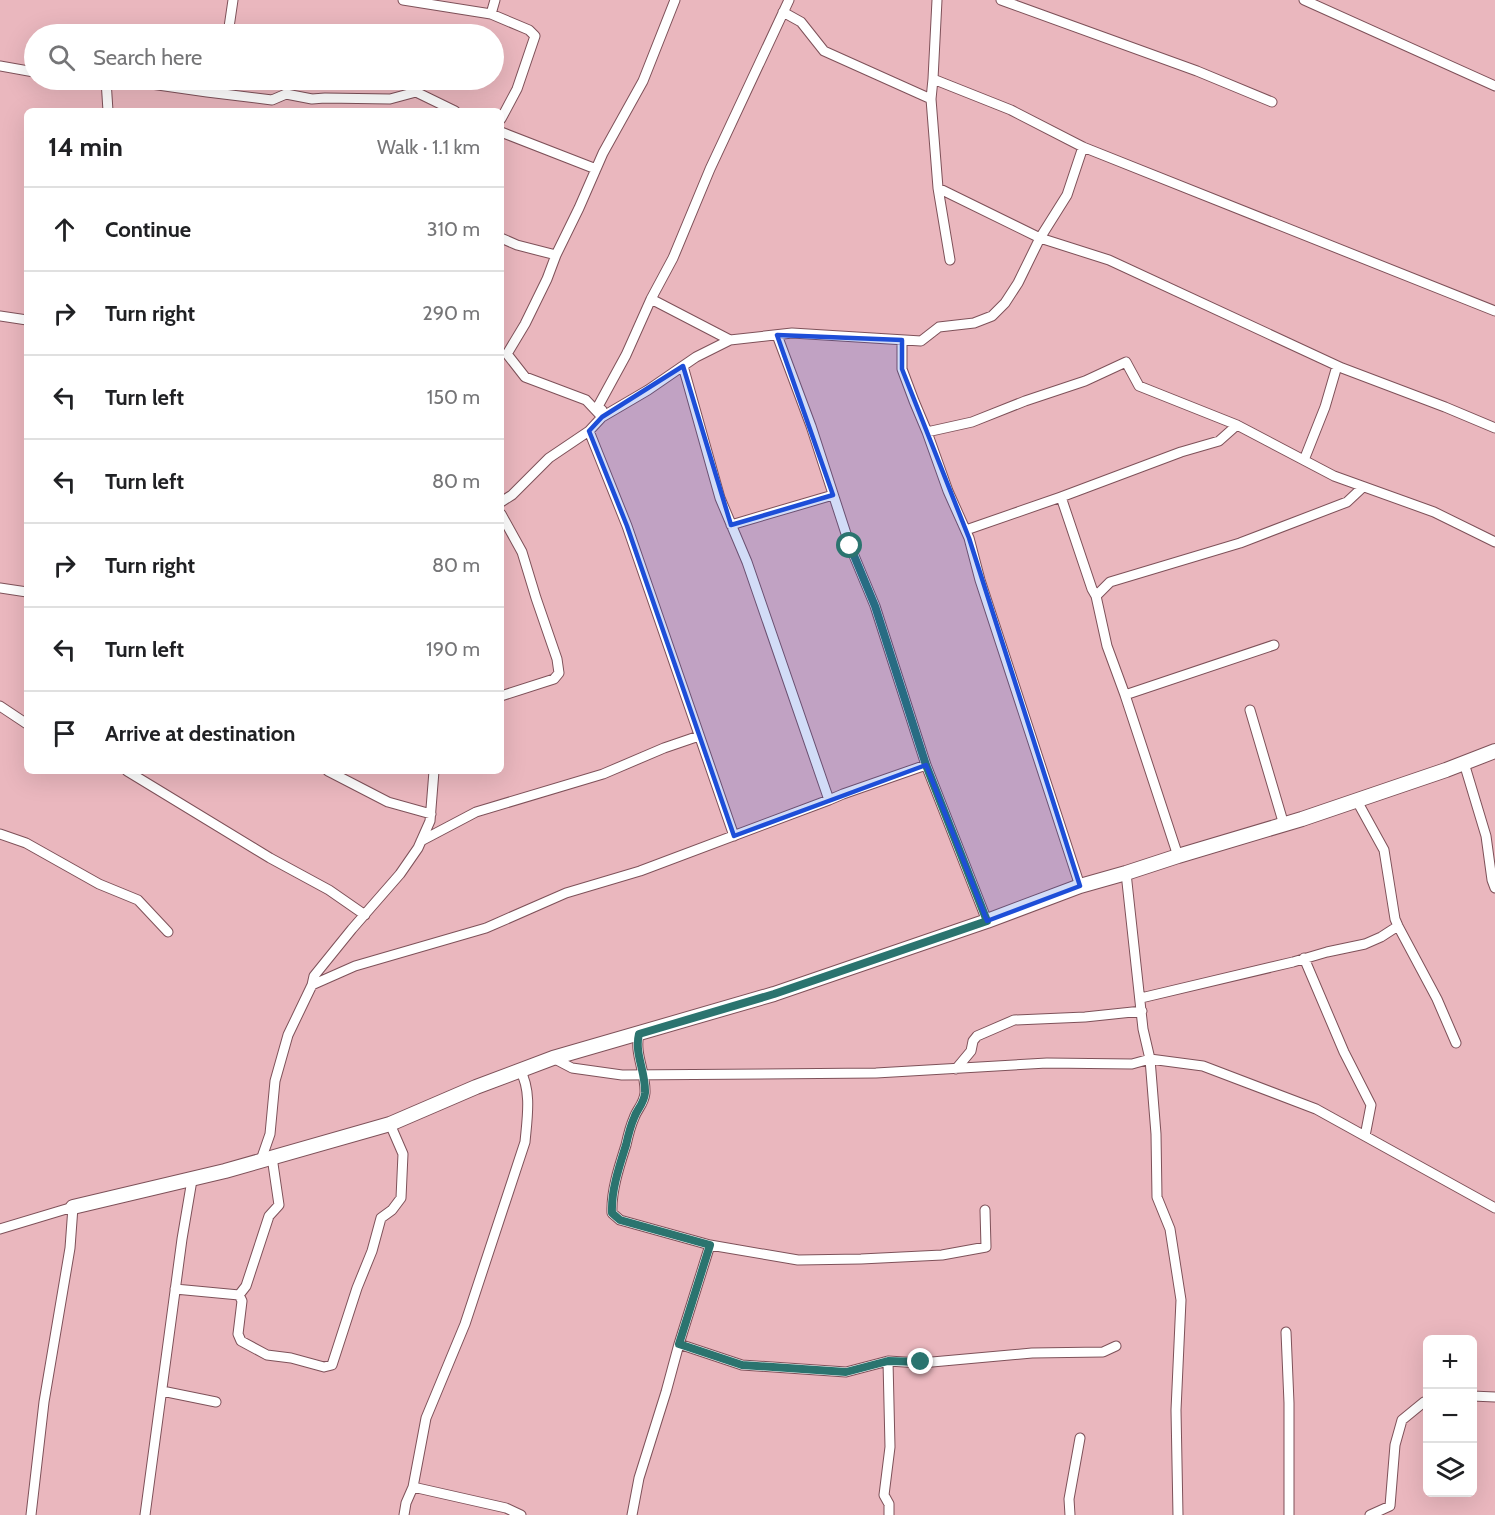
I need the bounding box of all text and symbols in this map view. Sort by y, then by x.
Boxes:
search box [24,24,504,90]
icon: search [45,41,78,74]
text: Search here [93,44,202,71]
text: 14 min [48,131,123,163]
text: Walk · 1.1 km [377,135,480,159]
icon: ahead [48,213,81,246]
text: Continue [105,216,191,243]
text: 310 m [427,217,480,241]
icon: right [48,297,81,330]
text: Turn right [105,300,195,327]
text: 290 m [422,301,480,325]
icon: left [48,381,81,414]
text: Turn left [105,384,184,411]
text: 150 m [427,385,480,409]
icon: left [48,465,81,498]
text: Turn left [105,468,184,495]
text: 80 m [432,469,480,493]
route start [836,532,862,558]
icon: right [48,549,81,582]
text: Turn right [105,552,195,579]
text: 80 m [432,553,480,577]
icon: left [48,633,81,666]
text: Turn left [105,636,184,663]
text: 190 m [426,637,480,661]
icon: arrive [48,717,81,750]
text: Arrive at destination [105,720,295,747]
map controls [1423,1335,1477,1497]
button: + [1423,1335,1477,1389]
route end [907,1348,933,1374]
button: − [1423,1389,1477,1443]
button: layers [1423,1443,1477,1497]

